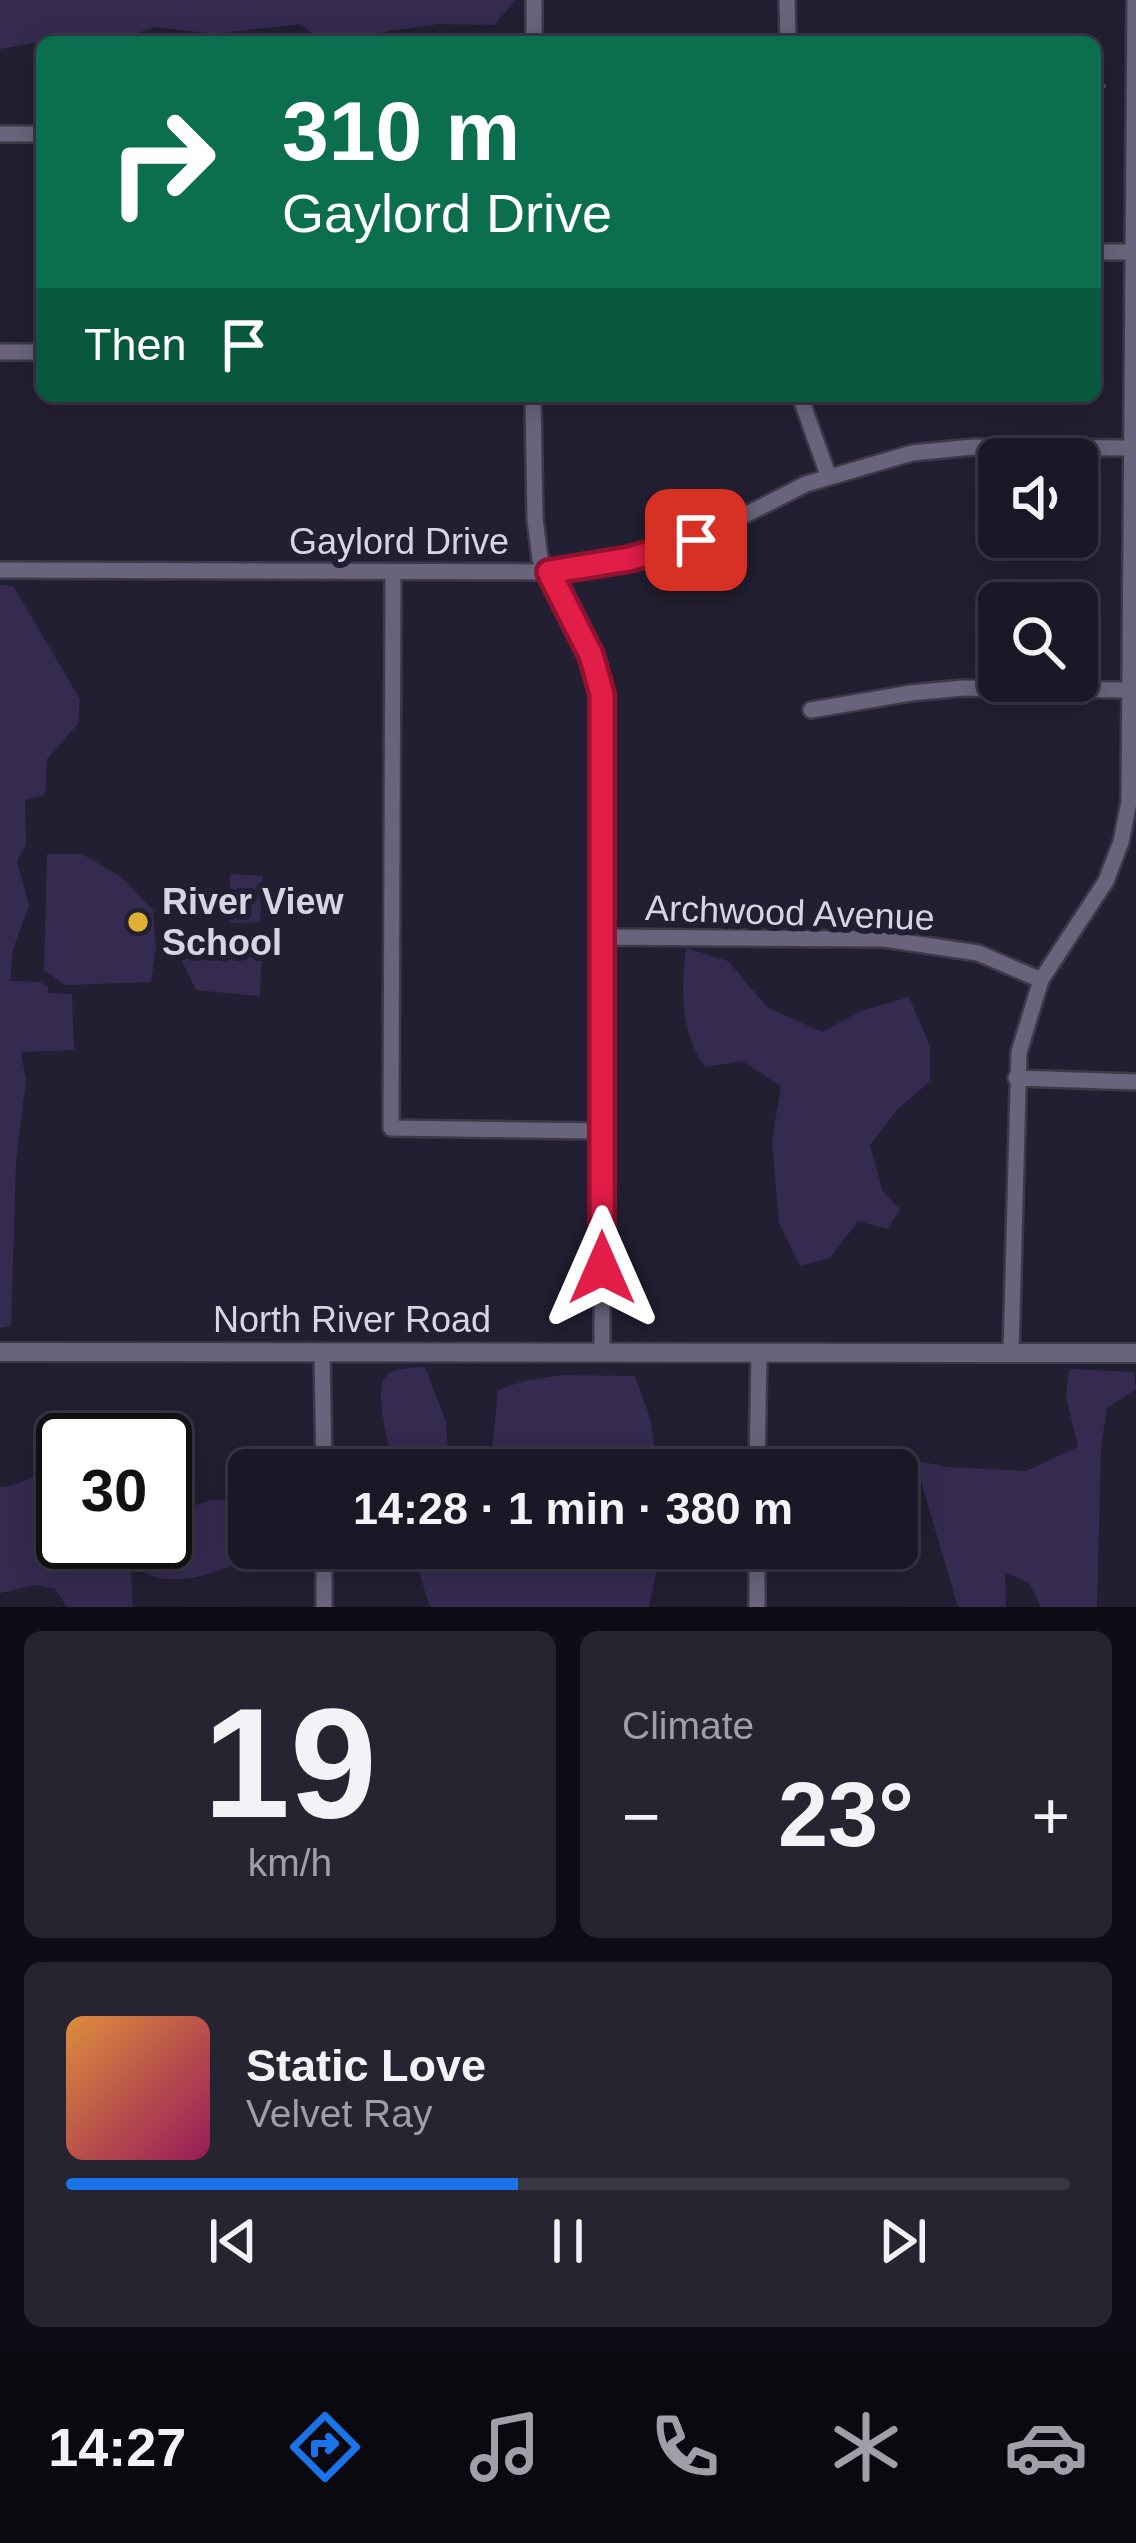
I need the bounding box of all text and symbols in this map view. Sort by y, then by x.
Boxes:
icon: right [84,84,240,240]
text: 310 m [282,84,520,178]
text: Gaylord Drive [282,183,612,243]
icon: arrive [211,312,277,378]
text: Then [84,319,187,370]
map controls [978,438,1098,702]
button: sound [978,438,1098,558]
pin [645,489,747,591]
icon: arrive [663,507,729,573]
street label: Gaylord Drive [289,521,509,562]
button: search [978,582,1098,702]
place label: River View School [162,881,344,963]
street label: Archwood Avenue [645,887,935,938]
marker: River View School [125,909,151,935]
position arrow [539,1205,665,1331]
street label: North River Road [213,1299,491,1340]
speed limit sign: 30 [36,1413,192,1569]
text: 14:28 · 1 min · 380 m [353,1483,793,1534]
text: 19 [203,1676,377,1850]
text: Climate [622,1704,754,1747]
text: 23° [778,1765,914,1865]
text: − [622,1779,661,1853]
text: + [1031,1779,1070,1853]
text: km/h [248,1841,332,1884]
text: Static Love [246,2040,486,2091]
text: Velvet Ray [246,2092,432,2135]
icon: previous [200,2208,266,2274]
icon: pause [535,2208,601,2274]
icon: next [870,2208,936,2274]
icon: directions [283,2405,367,2489]
icon: music [463,2405,547,2489]
icon: phone [643,2405,727,2489]
icon: climate [824,2405,908,2489]
icon: car [1004,2405,1088,2489]
text: 14:27 [48,2417,186,2477]

